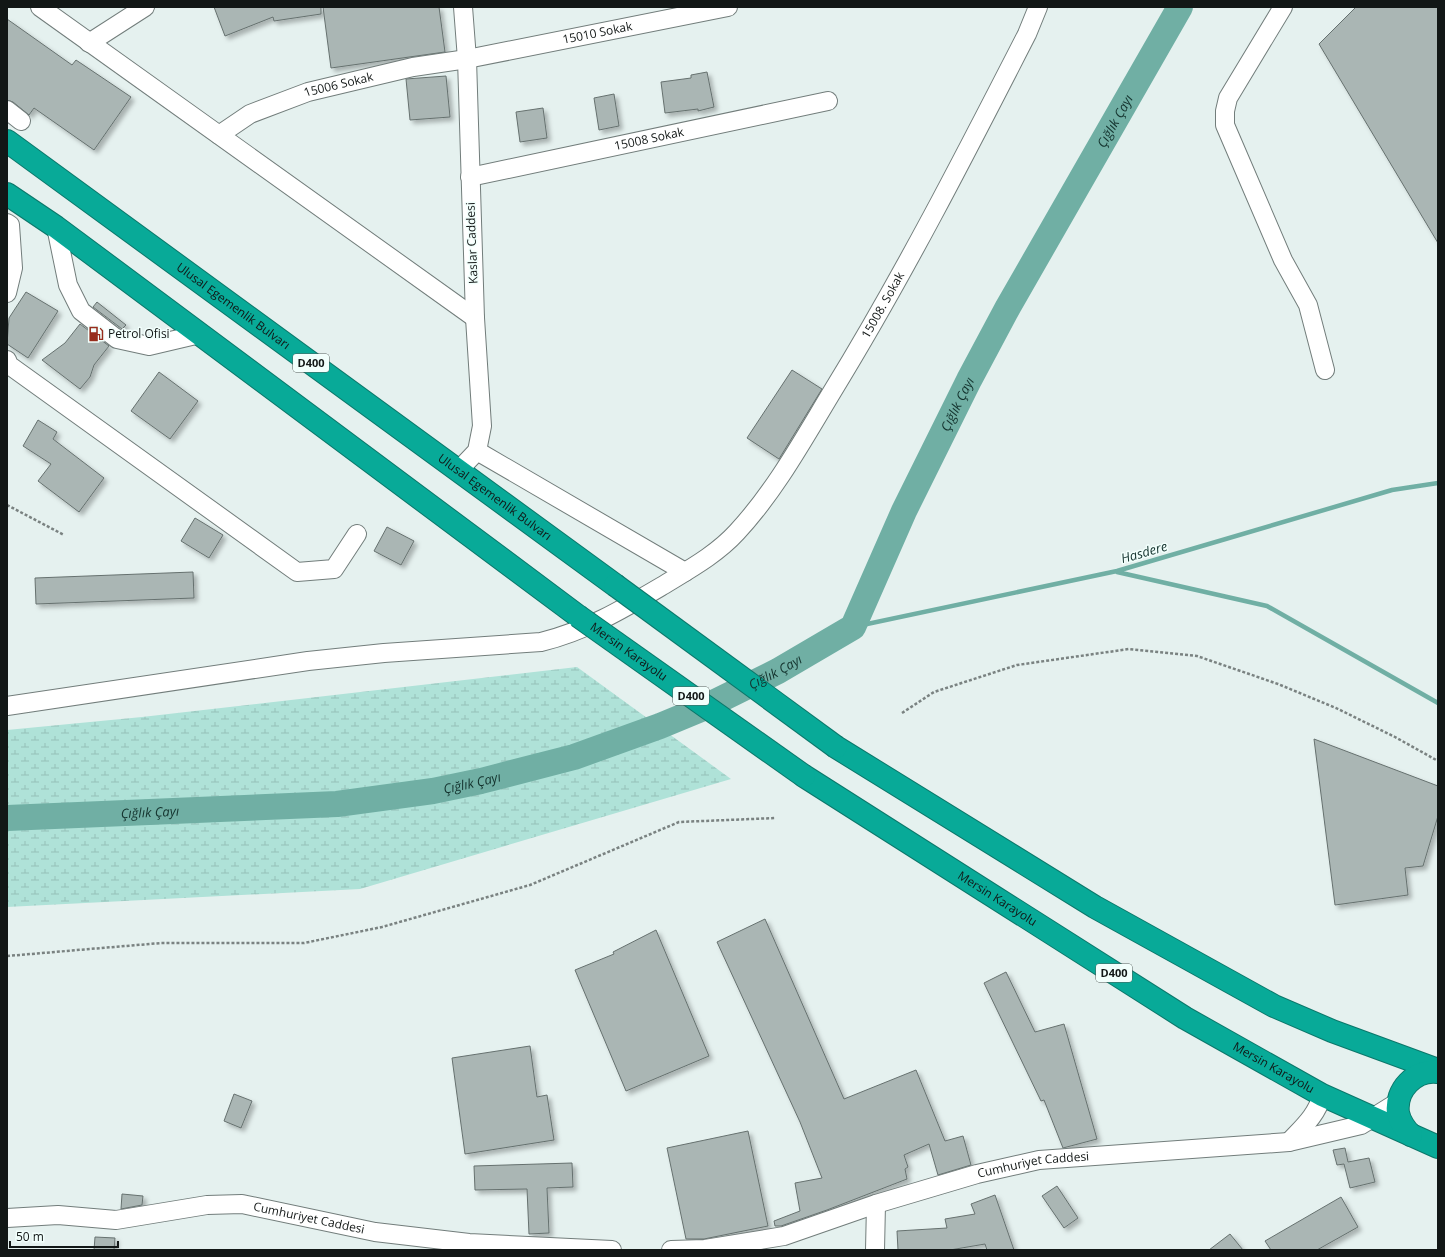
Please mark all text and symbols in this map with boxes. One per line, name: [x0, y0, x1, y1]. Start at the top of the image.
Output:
street label: 15010 Sokak: [561, 17, 634, 48]
street label: 15006 Sokak: [301, 68, 376, 101]
water label: Çığlık Çayı: [1092, 91, 1137, 151]
street label: 15008 Sokak: [613, 123, 686, 154]
street label: Kaslar Caddesi: [462, 202, 481, 284]
street label: Ulusal Egemenlik Bulvarı: [173, 258, 294, 353]
street label: 15008. Sokak: [857, 268, 909, 341]
fuel station icon: Petrol Ofisi: [87, 325, 105, 343]
place label: Petrol Ofisi: [108, 325, 170, 342]
road number: D400: [293, 354, 329, 372]
water label: Çığlık Çayı: [936, 374, 978, 434]
street label: Ulusal Egemenlik Bulvarı: [435, 450, 555, 544]
water label: Hasdere: [1119, 537, 1170, 567]
street label: Mersin Karayolu: [587, 618, 671, 685]
water label: Çığlık Çayı: [745, 650, 805, 693]
road number: D400: [673, 687, 709, 705]
water label: Çığlık Çayı: [442, 767, 503, 798]
water label: Çığlık Çayı: [120, 802, 179, 822]
street label: Mersin Karayolu: [955, 867, 1041, 930]
road number: D400: [1096, 964, 1132, 982]
street label: Mersin Karayolu: [1230, 1038, 1318, 1097]
street label: Cumhuriyet Caddesi: [976, 1147, 1090, 1182]
street label: Cumhuriyet Caddesi: [252, 1198, 366, 1238]
scale bar: [10, 1223, 118, 1249]
text: 50 m: [16, 1228, 44, 1245]

